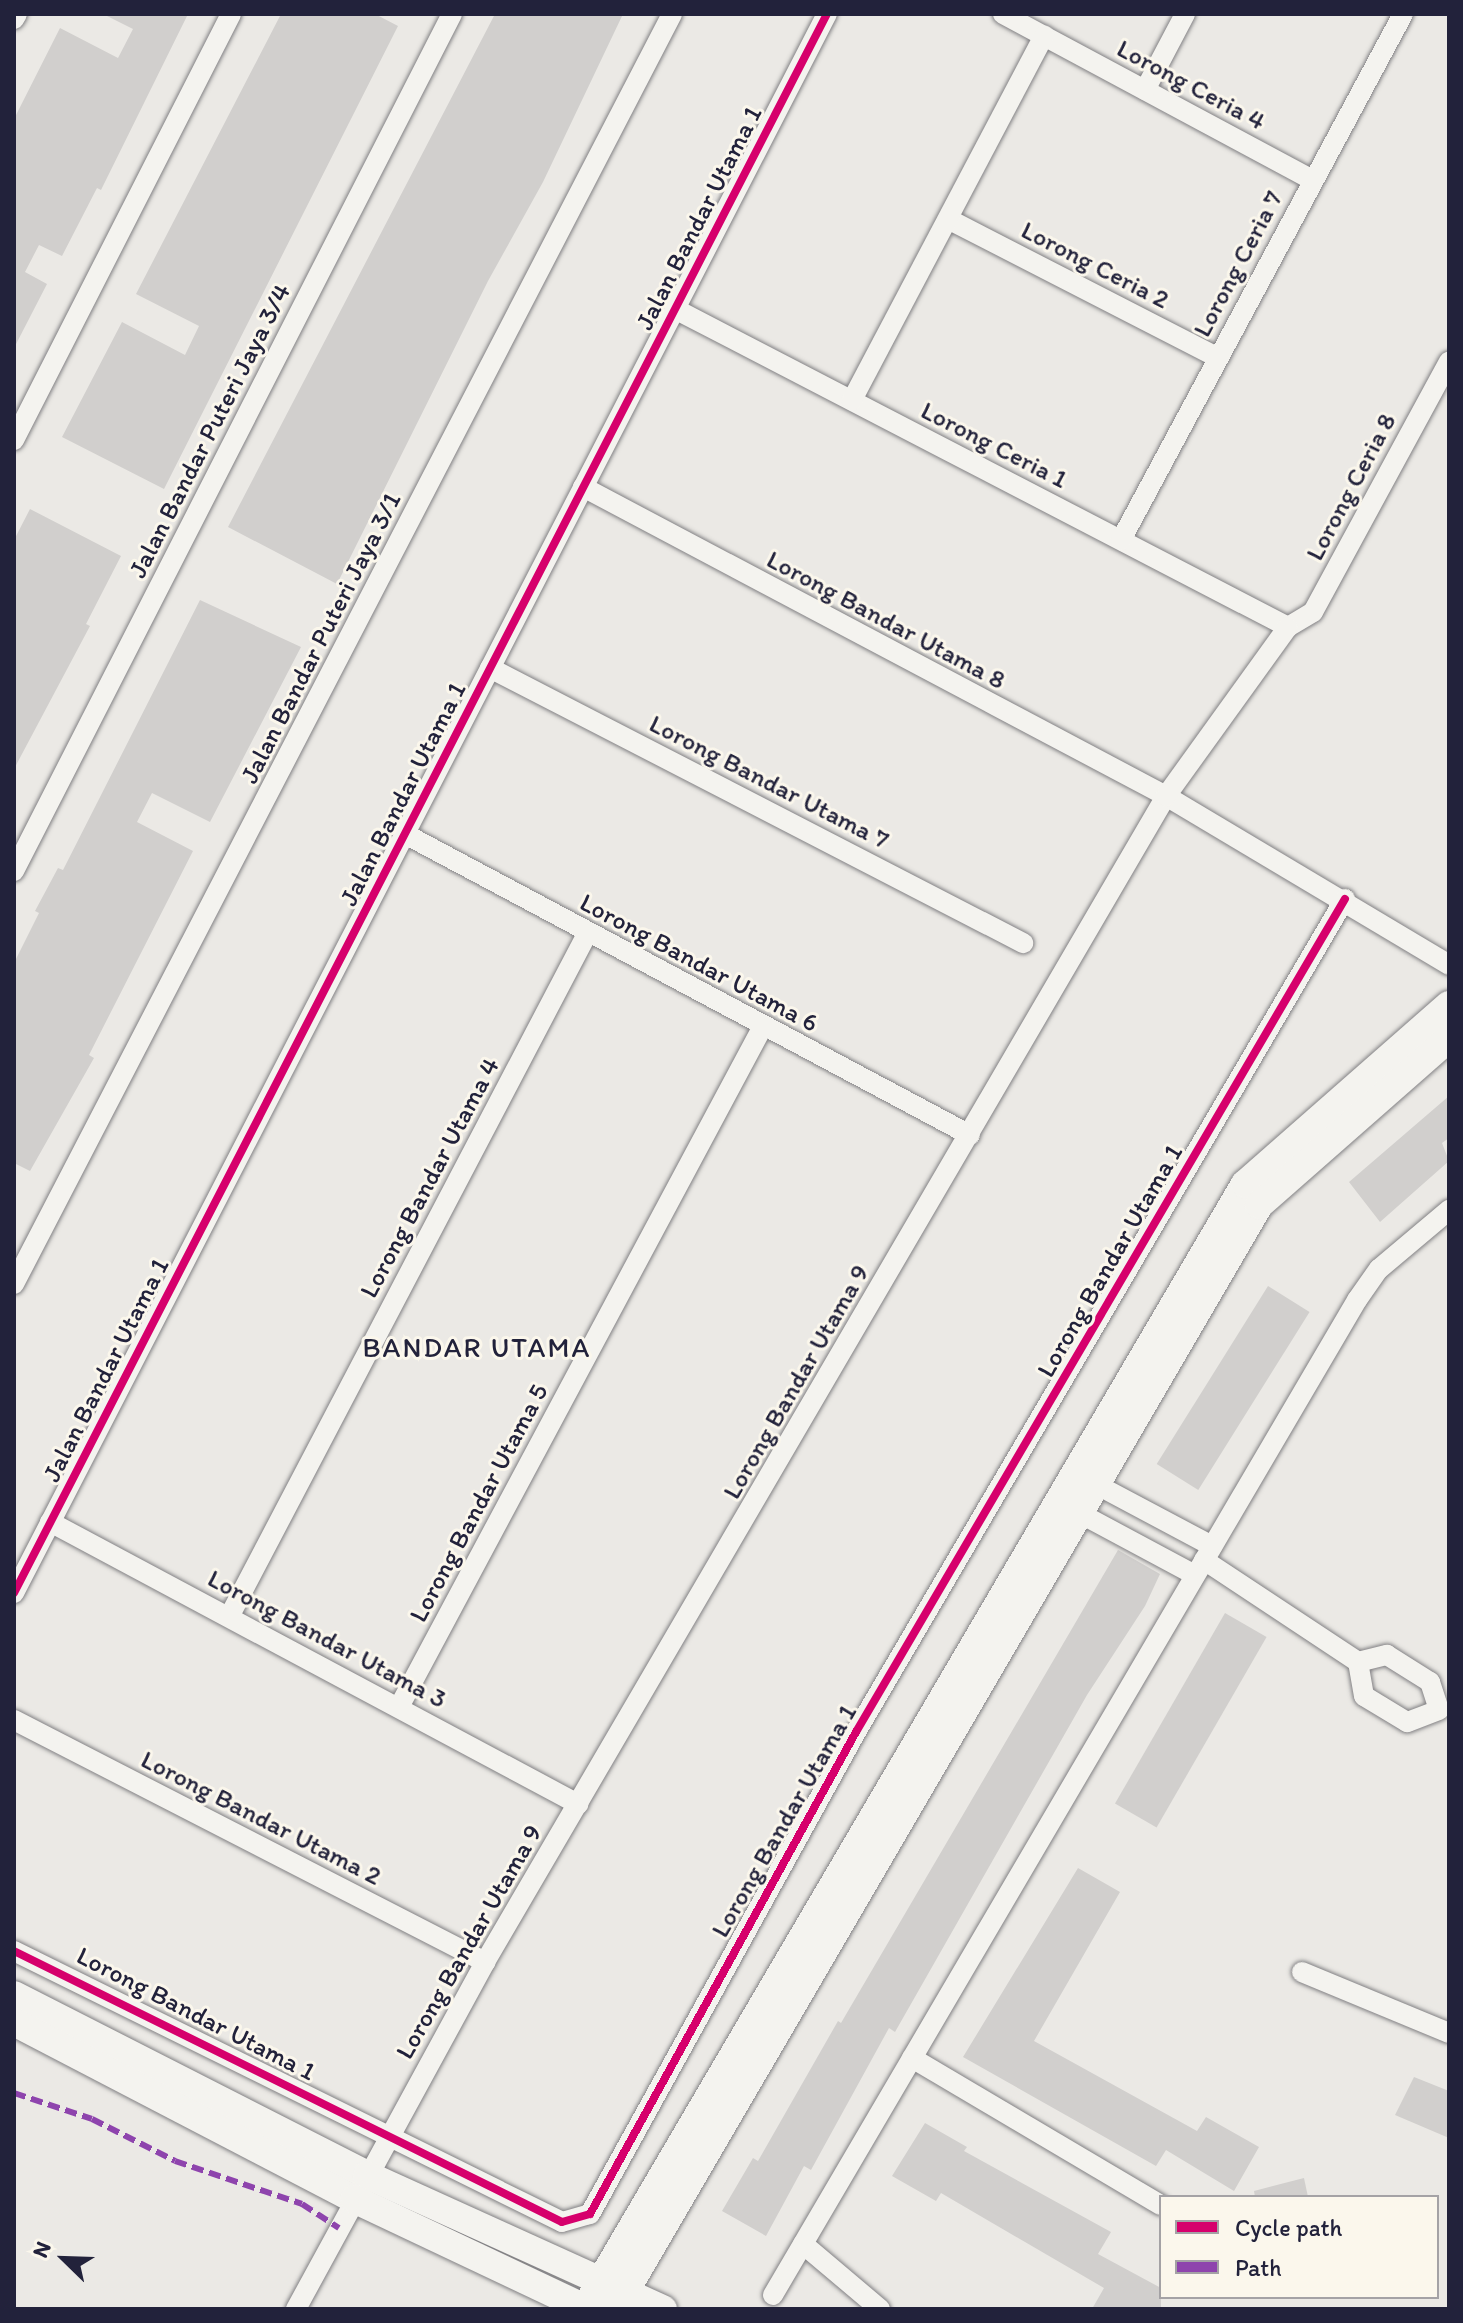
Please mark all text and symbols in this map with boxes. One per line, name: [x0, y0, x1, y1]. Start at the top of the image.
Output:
street label: Lorong Ceria 4: [1111, 33, 1271, 137]
street label: Jalan Bandar Utama 1: [629, 101, 769, 335]
street label: Lorong Ceria 7: [1186, 185, 1290, 343]
street label: Lorong Ceria 2: [1016, 214, 1174, 316]
street label: Jalan Bandar Puteri Jaya 3/4: [123, 280, 297, 582]
street label: Lorong Ceria 1: [915, 395, 1073, 495]
street label: Lorong Ceria 8: [1299, 408, 1403, 566]
street label: Jalan Bandar Puteri Jaya 3/1: [234, 488, 408, 788]
street label: Lorong Bandar Utama 8: [762, 544, 1010, 696]
street label: Jalan Bandar Utama 1: [333, 677, 473, 911]
street label: Lorong Bandar Utama 7: [644, 708, 894, 856]
street label: Lorong Bandar Utama 6: [575, 887, 823, 1039]
street label: Lorong Bandar Utama 4: [354, 1053, 506, 1303]
street label: Lorong Bandar Utama 1: [1031, 1139, 1189, 1383]
street label: Jalan Bandar Utama 1: [36, 1253, 176, 1487]
street label: Lorong Bandar Utama 9: [716, 1260, 876, 1504]
district label: BANDAR UTAMA: [361, 1330, 593, 1364]
street label: Lorong Bandar Utama 5: [403, 1379, 555, 1627]
street label: Lorong Bandar Utama 3: [203, 1563, 451, 1715]
street label: Lorong Bandar Utama 1: [705, 1699, 863, 1943]
street label: Lorong Bandar Utama 2: [136, 1744, 386, 1892]
street label: Lorong Bandar Utama 9: [389, 1820, 549, 2064]
street label: Lorong Bandar Utama 1: [72, 1940, 320, 2088]
legend: [1159, 2195, 1439, 2299]
text: Cycle path: [1235, 2213, 1342, 2242]
north arrow: [24, 2219, 104, 2299]
text: N: [26, 2237, 57, 2262]
text: Path: [1235, 2253, 1282, 2282]

